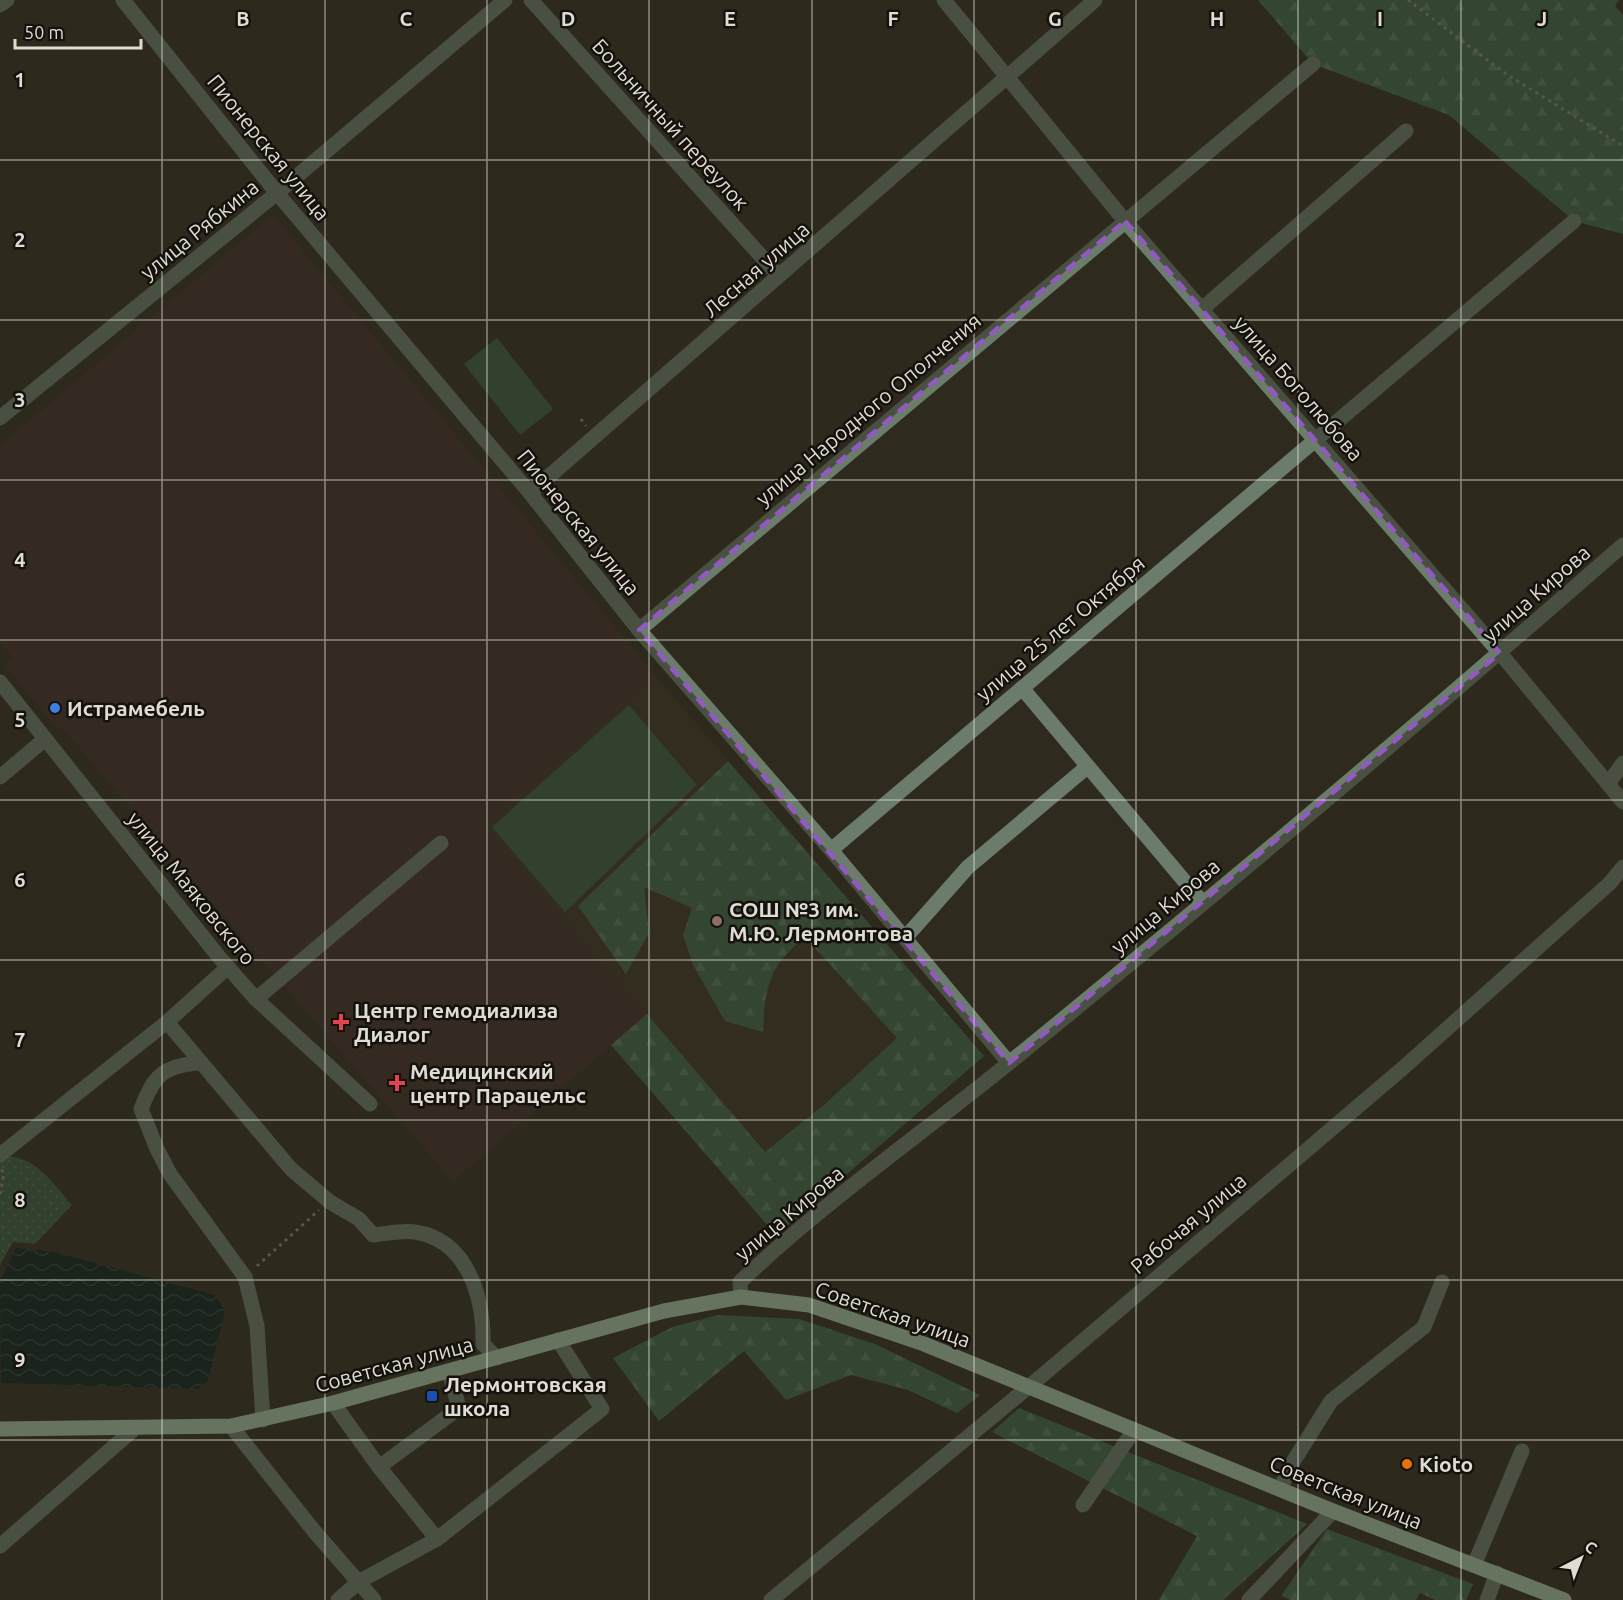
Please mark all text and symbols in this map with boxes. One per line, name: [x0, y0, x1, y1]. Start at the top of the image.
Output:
text: B: [236, 7, 250, 30]
text: C: [400, 7, 413, 30]
text: D: [561, 7, 575, 30]
text: E: [724, 7, 736, 30]
text: F: [887, 7, 899, 30]
text: G: [1048, 7, 1062, 30]
text: H: [1210, 7, 1224, 30]
text: I: [1377, 7, 1383, 30]
text: J: [1537, 7, 1547, 30]
scale bar: [15, 12, 141, 50]
text: 50 m: [24, 22, 64, 42]
street label: Больничный переулок: [588, 34, 754, 215]
text: 1: [14, 68, 26, 91]
street label: Пионерская улица: [203, 69, 335, 225]
street label: улица Рябкина: [135, 174, 263, 284]
street label: Лесная улица: [698, 216, 814, 322]
text: 2: [14, 228, 26, 251]
street label: улица Народного Ополчения: [751, 308, 985, 510]
street label: улица Боголюбова: [1230, 311, 1368, 465]
text: 3: [14, 388, 26, 411]
street label: Пионерская улица: [513, 444, 645, 600]
street label: улица Кирова: [1477, 540, 1595, 646]
text: 4: [14, 548, 26, 571]
street label: улица 25 лет Октября: [971, 551, 1149, 705]
place label: Истрамебель: [67, 696, 205, 720]
marker: Истрамебель: [48, 701, 62, 715]
text: 5: [14, 708, 26, 731]
street label: улица Маяковского: [123, 807, 261, 969]
street label: улица Кирова: [1106, 854, 1224, 958]
text: 6: [14, 868, 26, 891]
place label: СОШ №3 им. М.Ю. Лермонтова: [729, 897, 913, 945]
marker: СОШ №3 им. М.Ю. Лермонтова: [710, 914, 724, 928]
place label: Центр гемодиализа Диалог: [354, 998, 558, 1046]
marker: Центр гемодиализа Диалог: [332, 1013, 350, 1031]
text: 7: [14, 1028, 26, 1051]
place label: Медицинский центр Парацельс: [410, 1059, 586, 1107]
marker: Медицинский центр Парацельс: [388, 1074, 406, 1092]
street label: улица Кирова: [730, 1161, 848, 1265]
street label: Рабочая улица: [1125, 1168, 1251, 1278]
text: 8: [14, 1188, 26, 1211]
street label: Советская улица: [812, 1276, 974, 1352]
street label: Советская улица: [312, 1331, 476, 1397]
text: 9: [14, 1348, 26, 1371]
place label: Лермонтовская школа: [444, 1372, 607, 1420]
marker: Лермонтовская школа: [425, 1389, 439, 1403]
street label: Советская улица: [1266, 1450, 1426, 1534]
place label: Kioto: [1419, 1452, 1473, 1476]
marker: Kioto: [1400, 1457, 1414, 1471]
north arrow: [1551, 1528, 1611, 1588]
text: С: [1581, 1537, 1601, 1557]

